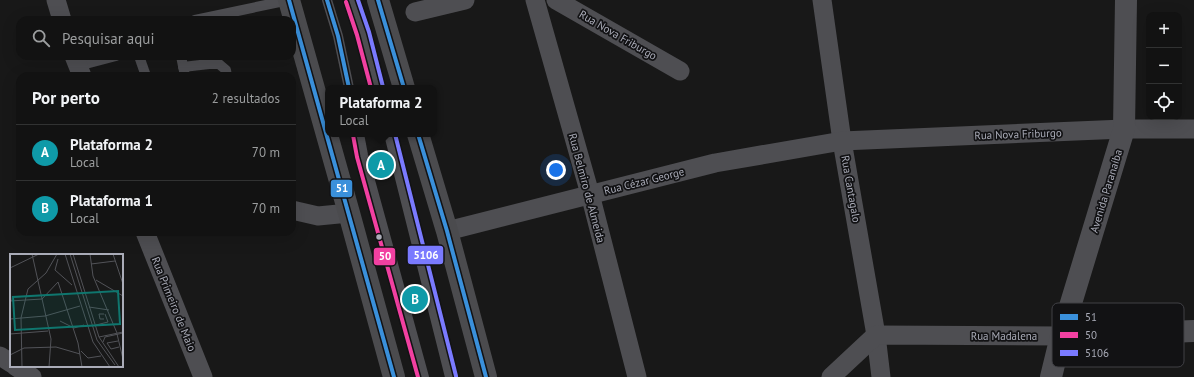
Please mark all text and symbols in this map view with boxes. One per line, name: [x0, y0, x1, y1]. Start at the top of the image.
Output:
street label: Rua Nova Friburgo: [577, 7, 659, 63]
map controls: [1146, 12, 1182, 120]
button: +: [1146, 12, 1182, 48]
search box: [16, 16, 296, 60]
icon: search: [30, 27, 52, 49]
text: Pesquisar aqui: [62, 29, 154, 48]
button: −: [1146, 48, 1182, 84]
button: locate: [1146, 84, 1182, 120]
popup: [325, 85, 437, 137]
text: Por perto: [32, 87, 100, 109]
text: 2 resultados: [212, 90, 280, 107]
text: Plataforma 2: [340, 93, 422, 112]
text: Local: [340, 112, 369, 129]
street label: Rua Nova Friburgo: [974, 125, 1062, 143]
street label: Rua Belmiro de Almeida: [566, 132, 608, 244]
text: Plataforma 2: [70, 135, 153, 154]
text: A: [41, 144, 49, 161]
text: 70 m: [252, 144, 280, 161]
street label: Avenida Paranaíba: [1087, 148, 1125, 234]
pin: A: [368, 150, 394, 180]
text: Local: [70, 154, 99, 171]
street label: Rua Cantagalo: [838, 154, 864, 224]
your location: [546, 160, 566, 180]
street label: Rua Cézar George: [602, 164, 686, 198]
line badge: 51: [330, 179, 353, 198]
text: 51: [336, 181, 348, 195]
text: Plataforma 1: [70, 191, 153, 210]
text: B: [41, 200, 49, 217]
text: 70 m: [252, 200, 280, 217]
text: Local: [70, 210, 99, 227]
unlabelled marker: [374, 232, 384, 242]
line badge: 5106: [407, 245, 444, 265]
line badge: 50: [373, 247, 396, 266]
text: 5106: [414, 248, 438, 262]
text: 50: [379, 249, 391, 263]
inset map: [10, 254, 123, 367]
street label: Rua Primeiro de Maio: [149, 255, 199, 353]
pin: B: [402, 284, 428, 314]
legend: [1052, 303, 1184, 367]
text: 51: [1085, 310, 1097, 324]
text: 50: [1085, 328, 1097, 342]
street label: Rua Madalena: [971, 329, 1037, 343]
text: 5106: [1085, 346, 1109, 360]

